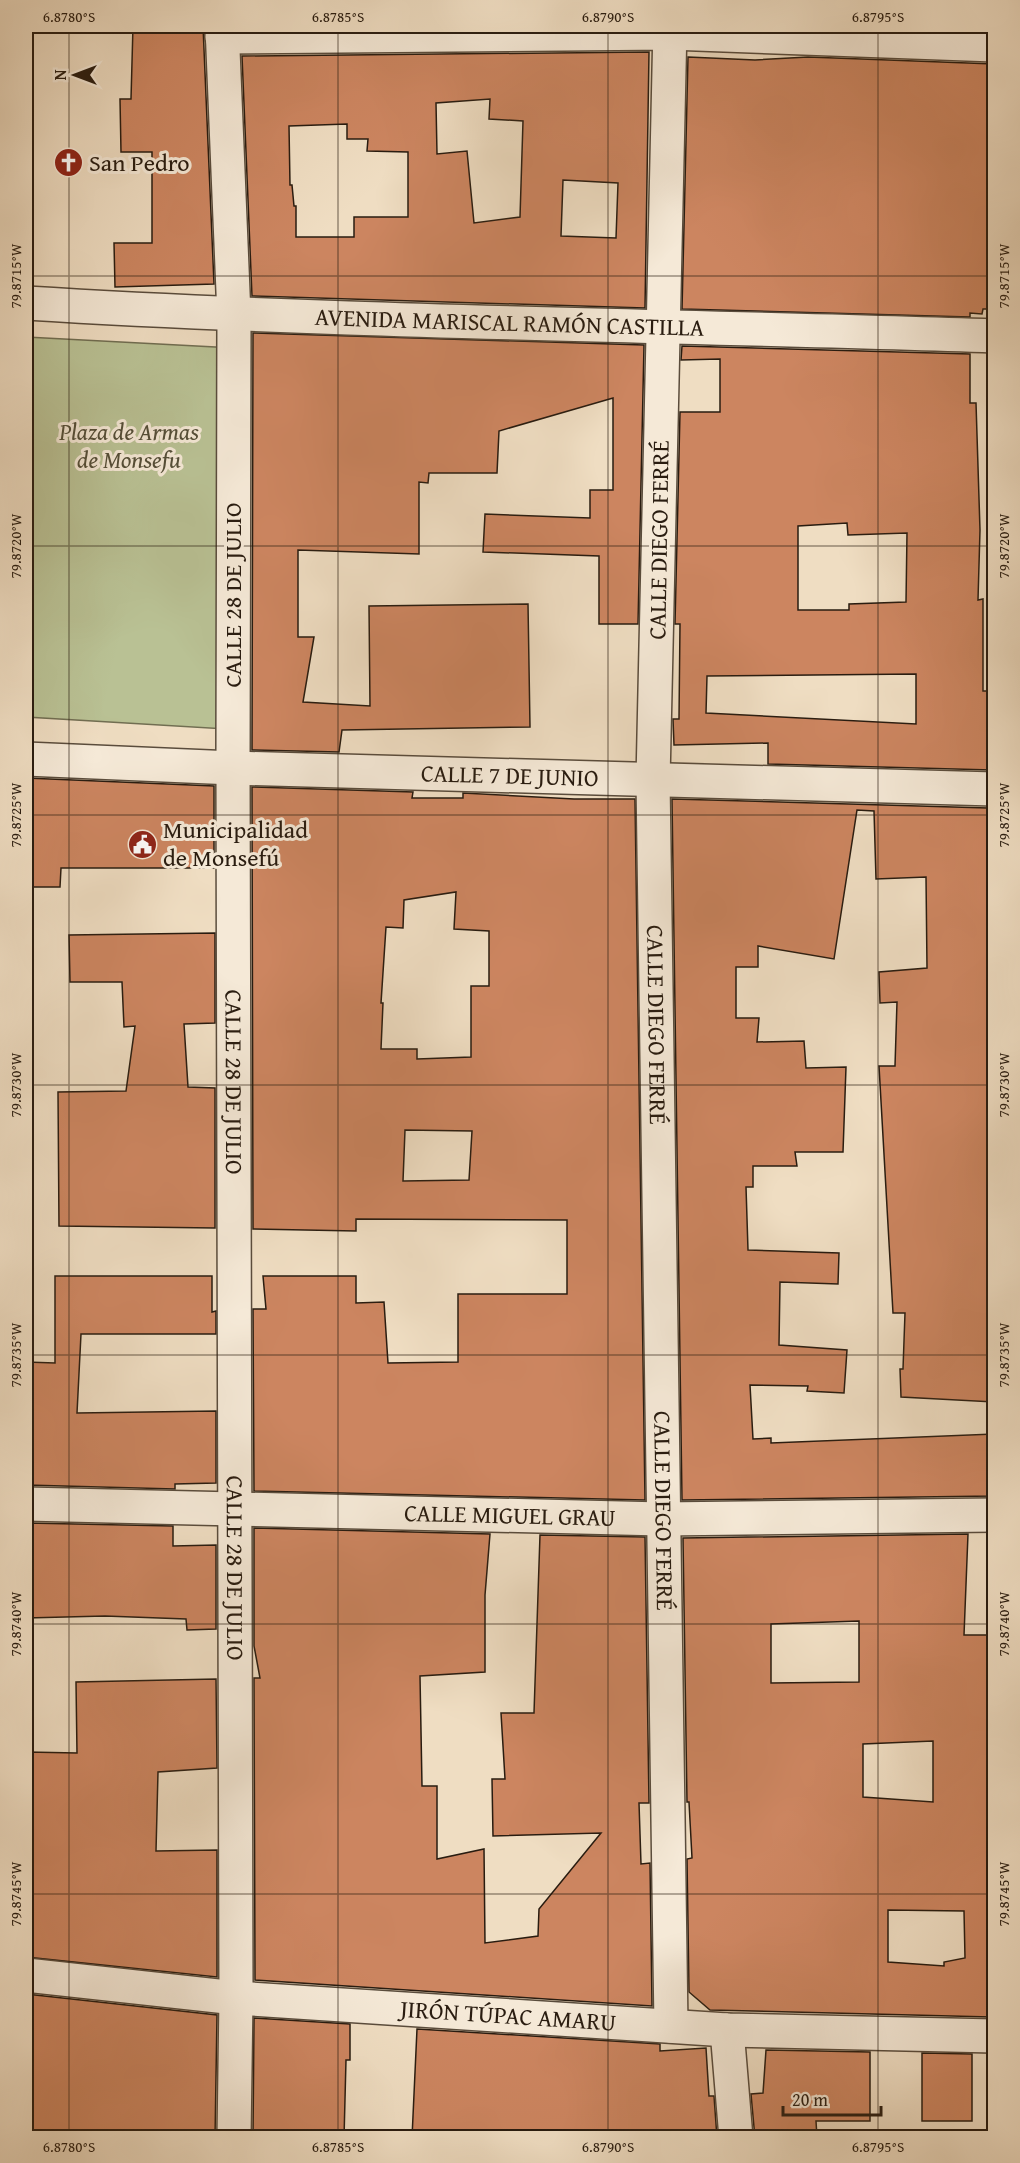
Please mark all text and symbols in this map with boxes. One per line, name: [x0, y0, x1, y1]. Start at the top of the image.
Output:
text: 6.8780°S: [43, 6, 95, 27]
text: 6.8785°S: [312, 6, 364, 27]
text: 6.8790°S: [582, 6, 634, 27]
text: 6.8795°S: [852, 6, 904, 27]
north arrow: [45, 45, 105, 105]
text: N: [48, 69, 72, 80]
place label: San Pedro: [89, 145, 190, 180]
church icon: San Pedro: [52, 147, 84, 179]
text: 79.8715°W: [5, 243, 26, 309]
text: 79.8715°W: [993, 243, 1014, 309]
street label: AVENIDA MARISCAL RAMÓN CASTILLA: [314, 299, 705, 345]
park label: Plaza de Armas de Monsefu: [58, 414, 199, 477]
street label: CALLE DIEGO FERRÉ: [639, 440, 678, 640]
street label: CALLE 28 DE JULIO: [215, 502, 250, 688]
text: 79.8720°W: [5, 513, 26, 579]
text: 79.8720°W: [993, 513, 1014, 579]
street label: CALLE 7 DE JUNIO: [420, 755, 599, 795]
text: 79.8725°W: [5, 782, 26, 848]
text: 79.8725°W: [993, 782, 1014, 848]
place label: Municipalidad de Monsefú: [163, 812, 308, 875]
public building icon: Municipalidad de Monsefú: [126, 828, 158, 860]
street label: CALLE DIEGO FERRÉ: [638, 925, 676, 1125]
street label: CALLE 28 DE JULIO: [217, 989, 252, 1175]
text: 79.8730°W: [5, 1052, 26, 1118]
text: 79.8730°W: [993, 1052, 1014, 1118]
text: 79.8735°W: [5, 1322, 26, 1388]
text: 79.8735°W: [993, 1322, 1014, 1388]
street label: CALLE DIEGO FERRÉ: [645, 1411, 683, 1611]
street label: CALLE 28 DE JULIO: [218, 1475, 253, 1661]
street label: CALLE MIGUEL GRAU: [404, 1495, 616, 1535]
text: 79.8740°W: [5, 1591, 26, 1657]
text: 79.8740°W: [993, 1591, 1014, 1657]
text: 79.8745°W: [5, 1861, 26, 1927]
text: 79.8745°W: [993, 1861, 1014, 1927]
street label: JIRÓN TÚPAC AMARU: [396, 1991, 617, 2040]
scale bar: [783, 2079, 880, 2117]
text: 20 m: [792, 2086, 828, 2113]
text: 6.8780°S: [43, 2136, 95, 2157]
text: 6.8785°S: [312, 2136, 364, 2157]
text: 6.8790°S: [582, 2136, 634, 2157]
text: 6.8795°S: [852, 2136, 904, 2157]

